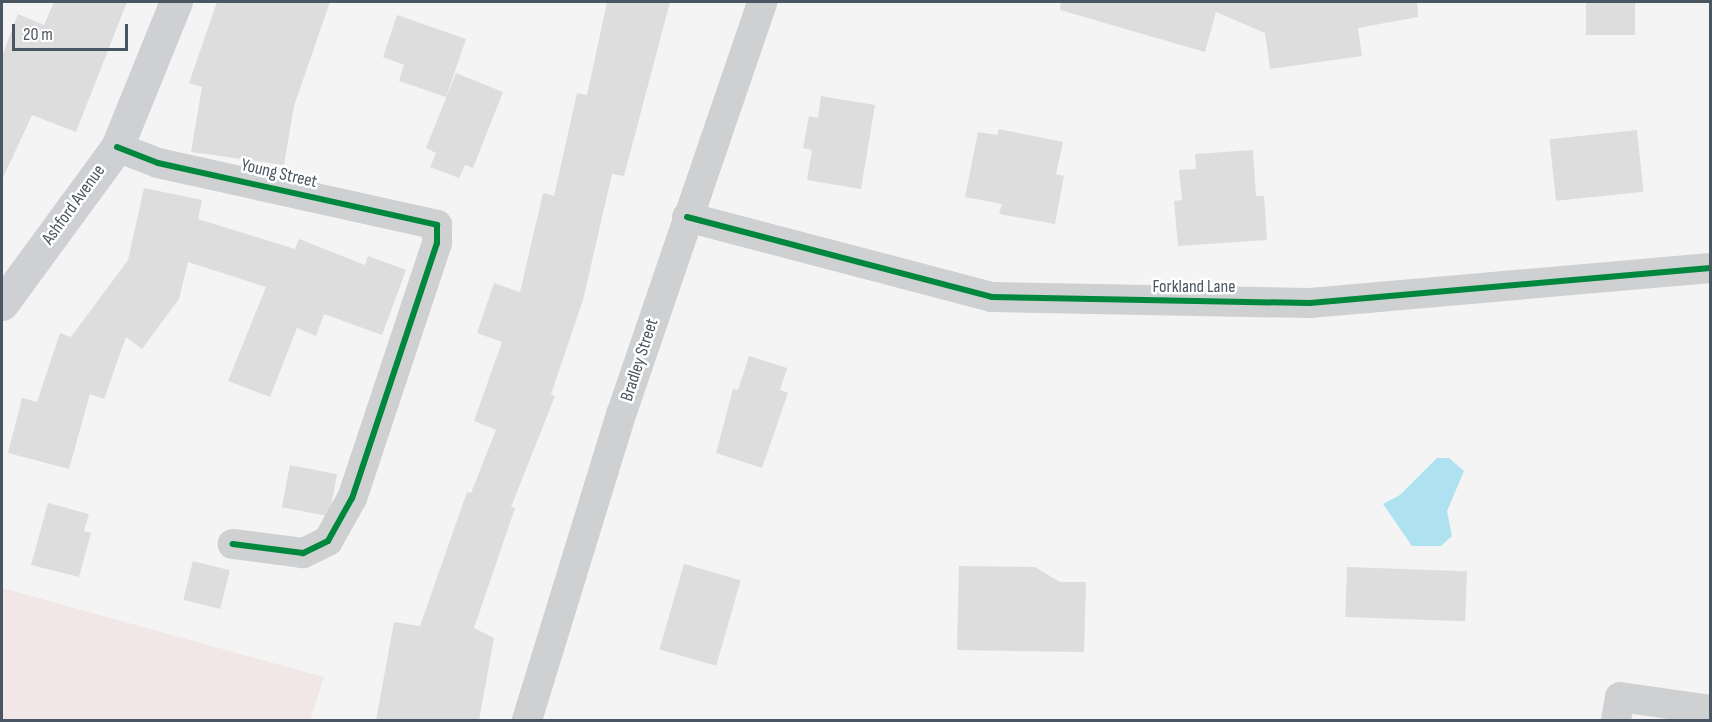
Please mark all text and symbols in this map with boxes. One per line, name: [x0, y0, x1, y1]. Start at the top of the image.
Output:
scale bar: [15, 12, 130, 50]
text: 20 m: [23, 24, 53, 45]
street label: Young Street: [239, 155, 319, 193]
street label: Ashford Avenue: [38, 161, 110, 249]
street label: Forkland Lane: [1153, 276, 1235, 298]
street label: Bradley Street: [617, 316, 663, 404]

